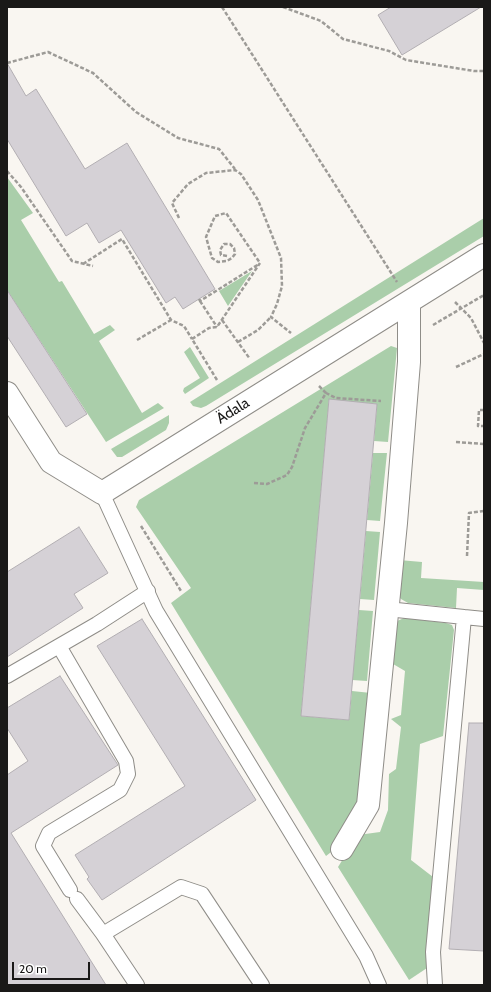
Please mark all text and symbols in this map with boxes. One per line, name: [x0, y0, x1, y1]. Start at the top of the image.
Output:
street label: Ädala: [213, 394, 253, 428]
scale bar: [14, 954, 92, 980]
text: 20 m: [19, 961, 47, 976]

